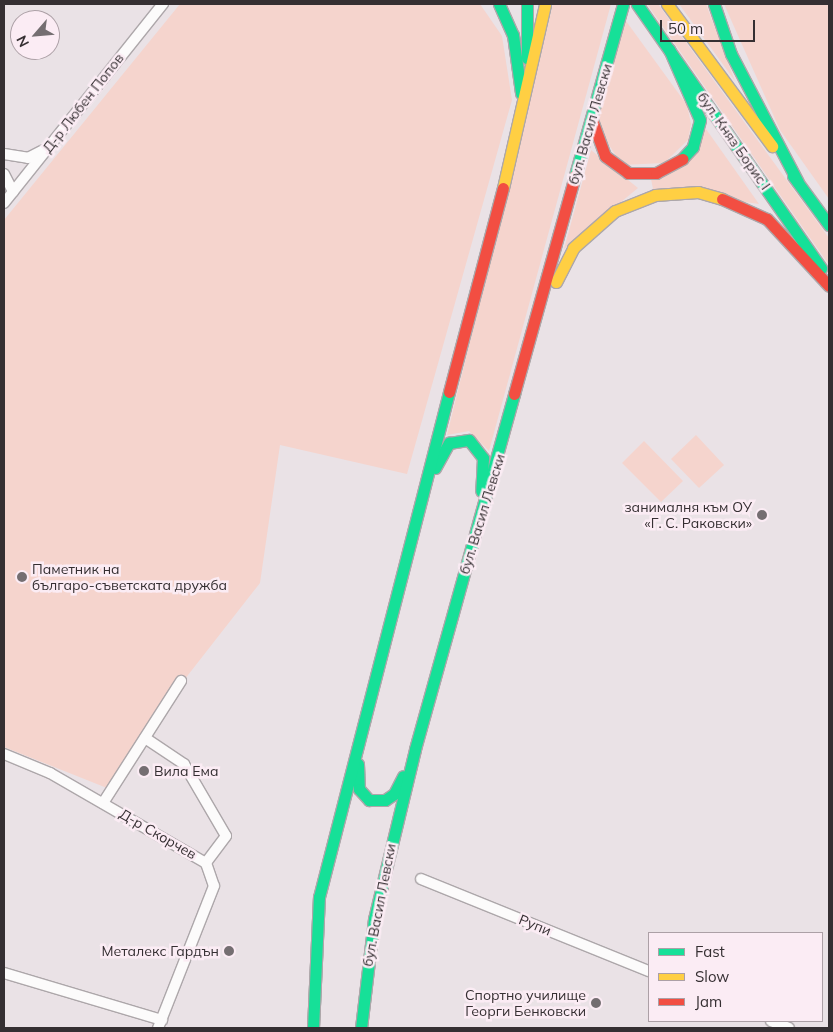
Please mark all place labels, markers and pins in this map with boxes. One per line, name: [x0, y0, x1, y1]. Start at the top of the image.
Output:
place label: занималня към ОУ «Г. С. Раковски»: [625, 499, 752, 532]
marker: занималня към ОУ «Г. С. Раковски»: [756, 509, 768, 521]
place label: Паметник на българо-съветската дружба: [32, 561, 227, 594]
marker: Паметник на българо-съветската дружба: [16, 571, 28, 583]
place label: Вила Ема: [154, 763, 218, 779]
marker: Вила Ема: [138, 765, 150, 777]
place label: Металекс Гардън: [101, 943, 219, 959]
marker: Металекс Гардън: [223, 945, 235, 957]
place label: Спортно училище Георги Бенковски: [465, 987, 586, 1020]
marker: Спортно училище Георги Бенковски: [590, 997, 602, 1009]

